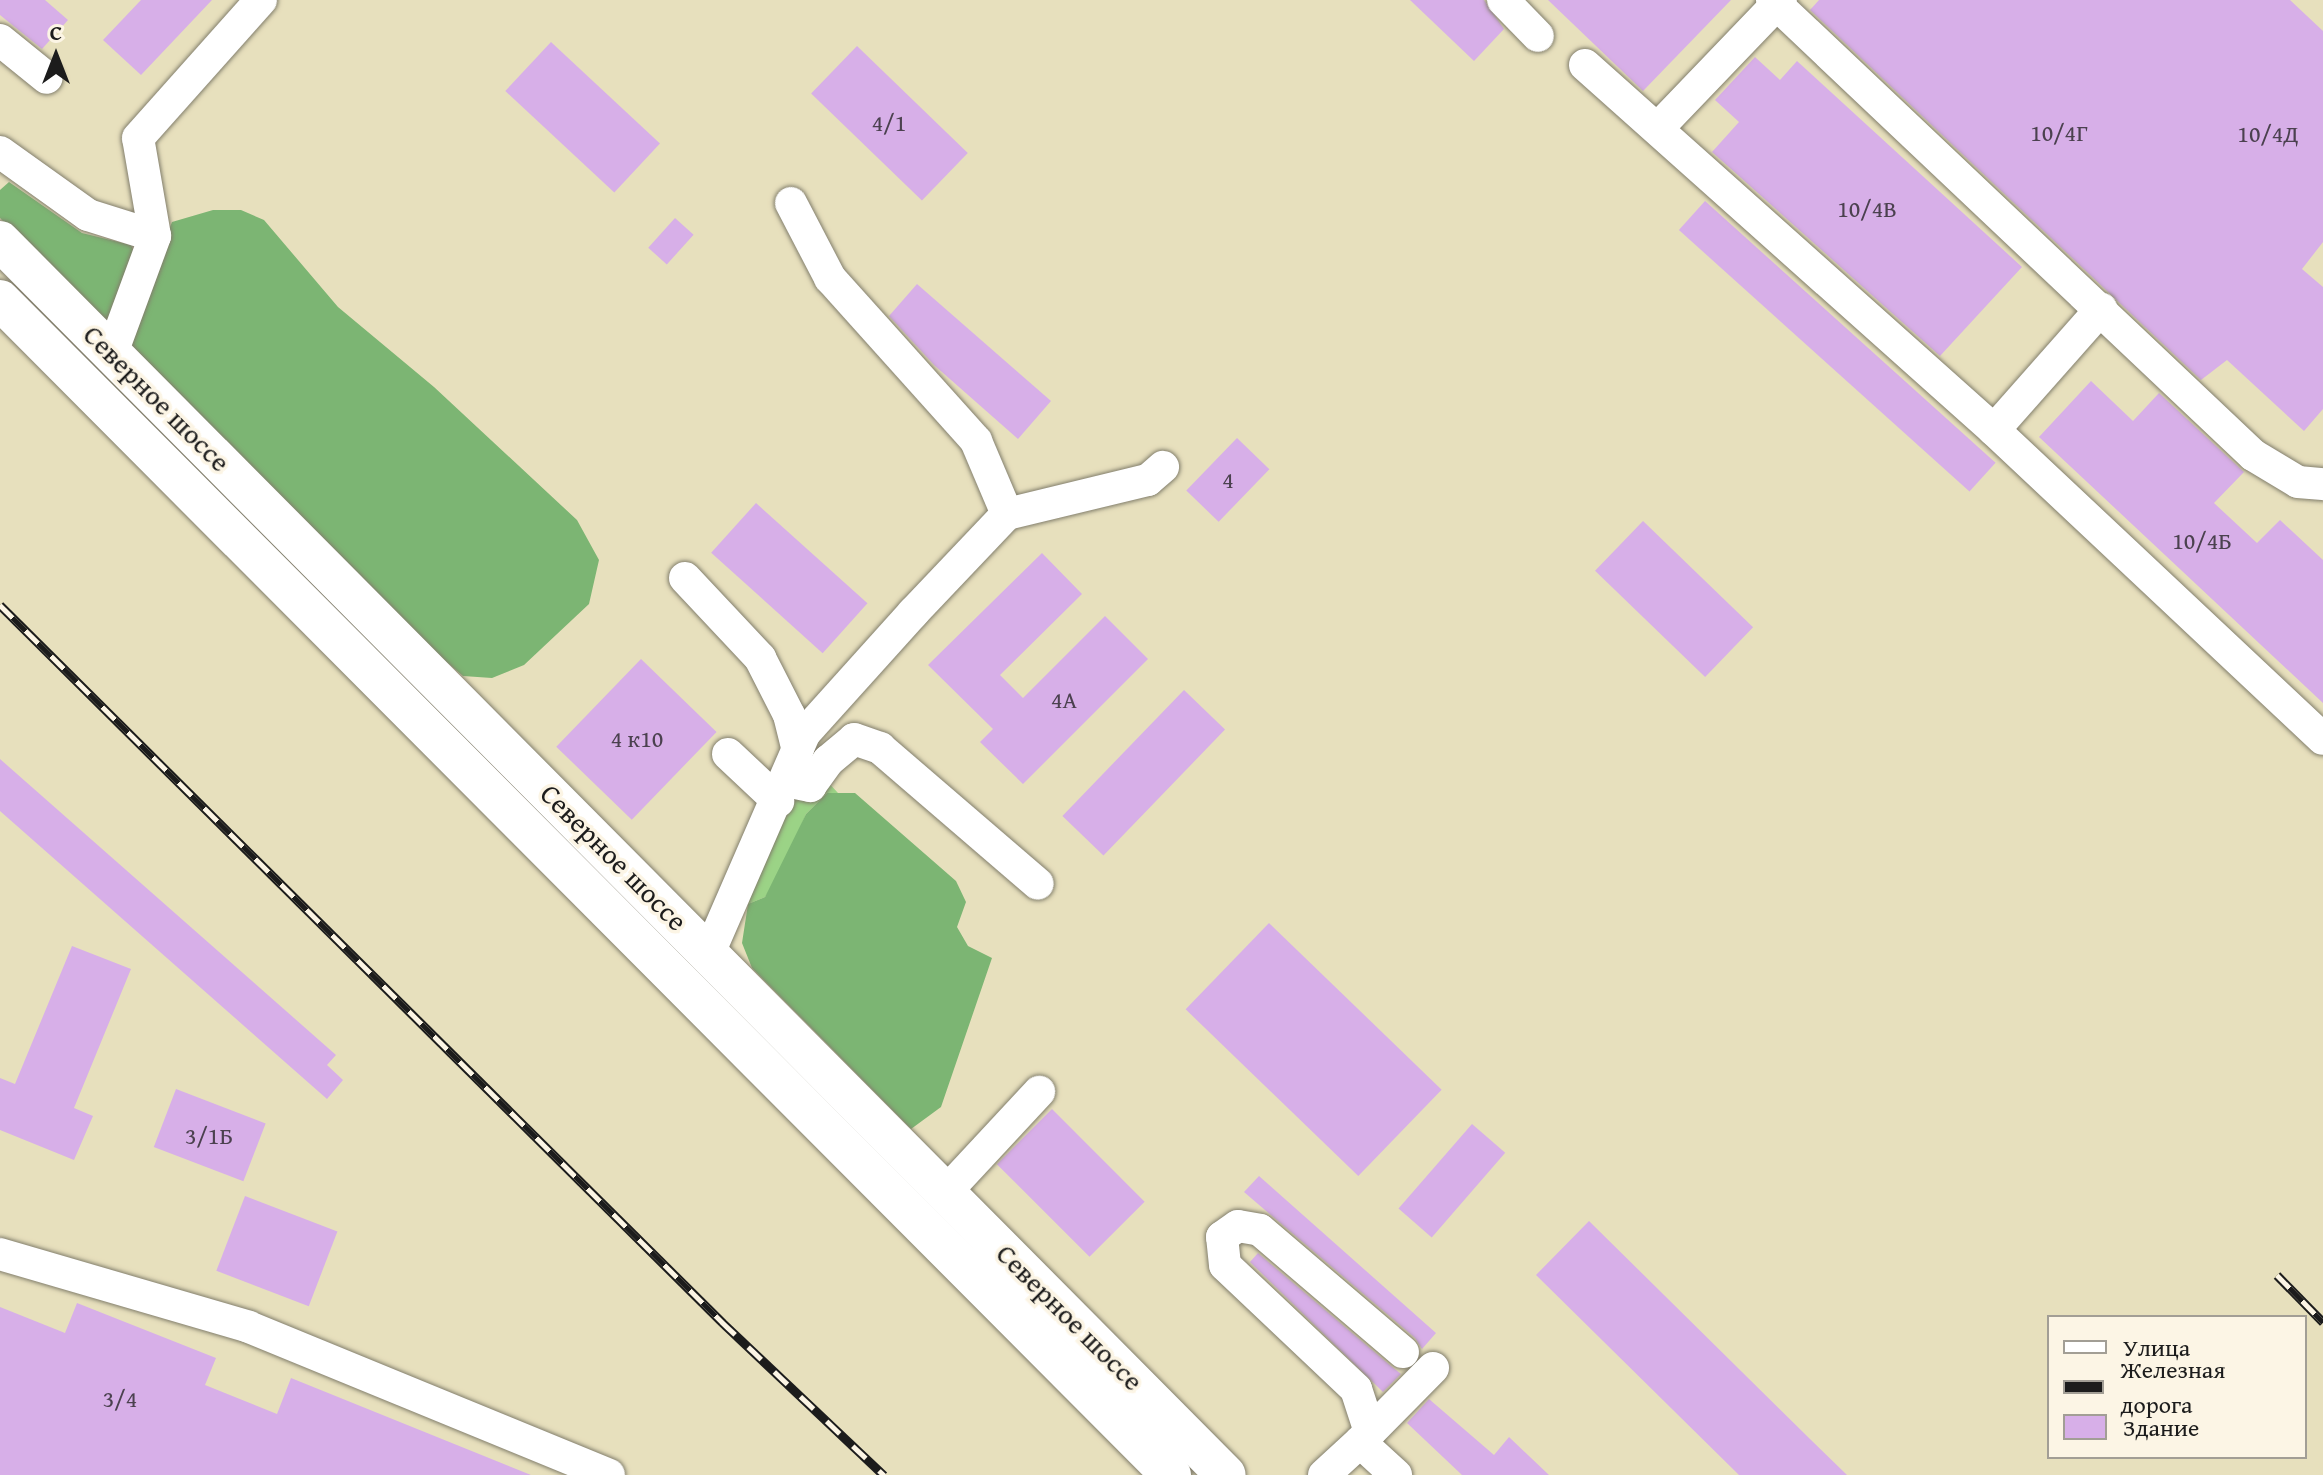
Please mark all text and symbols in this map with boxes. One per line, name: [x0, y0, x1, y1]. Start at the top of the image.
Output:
north arrow: [16, 16, 96, 96]
text: С: [50, 16, 62, 48]
house number: 4/1: [872, 109, 906, 137]
house number: 10/4Г: [2030, 119, 2088, 147]
house number: 10/4Д: [2237, 120, 2299, 148]
house number: 10/4В: [1837, 195, 1897, 223]
street label: Северное шоссе: [77, 318, 237, 478]
house number: 4: [1222, 466, 1234, 494]
house number: 10/4Б: [2172, 527, 2232, 555]
house number: 4А: [1051, 686, 1077, 714]
house number: 4 к10: [611, 725, 663, 753]
street label: Северное шоссе: [534, 777, 694, 937]
house number: 3/1Б: [185, 1122, 233, 1150]
street label: Северное шоссе: [990, 1237, 1150, 1397]
legend: [2047, 1315, 2307, 1459]
text: Улица: [2123, 1330, 2190, 1365]
text: Железная дорога: [2120, 1352, 2225, 1422]
house number: 3/4: [103, 1385, 137, 1413]
text: Здание: [2123, 1410, 2199, 1445]

